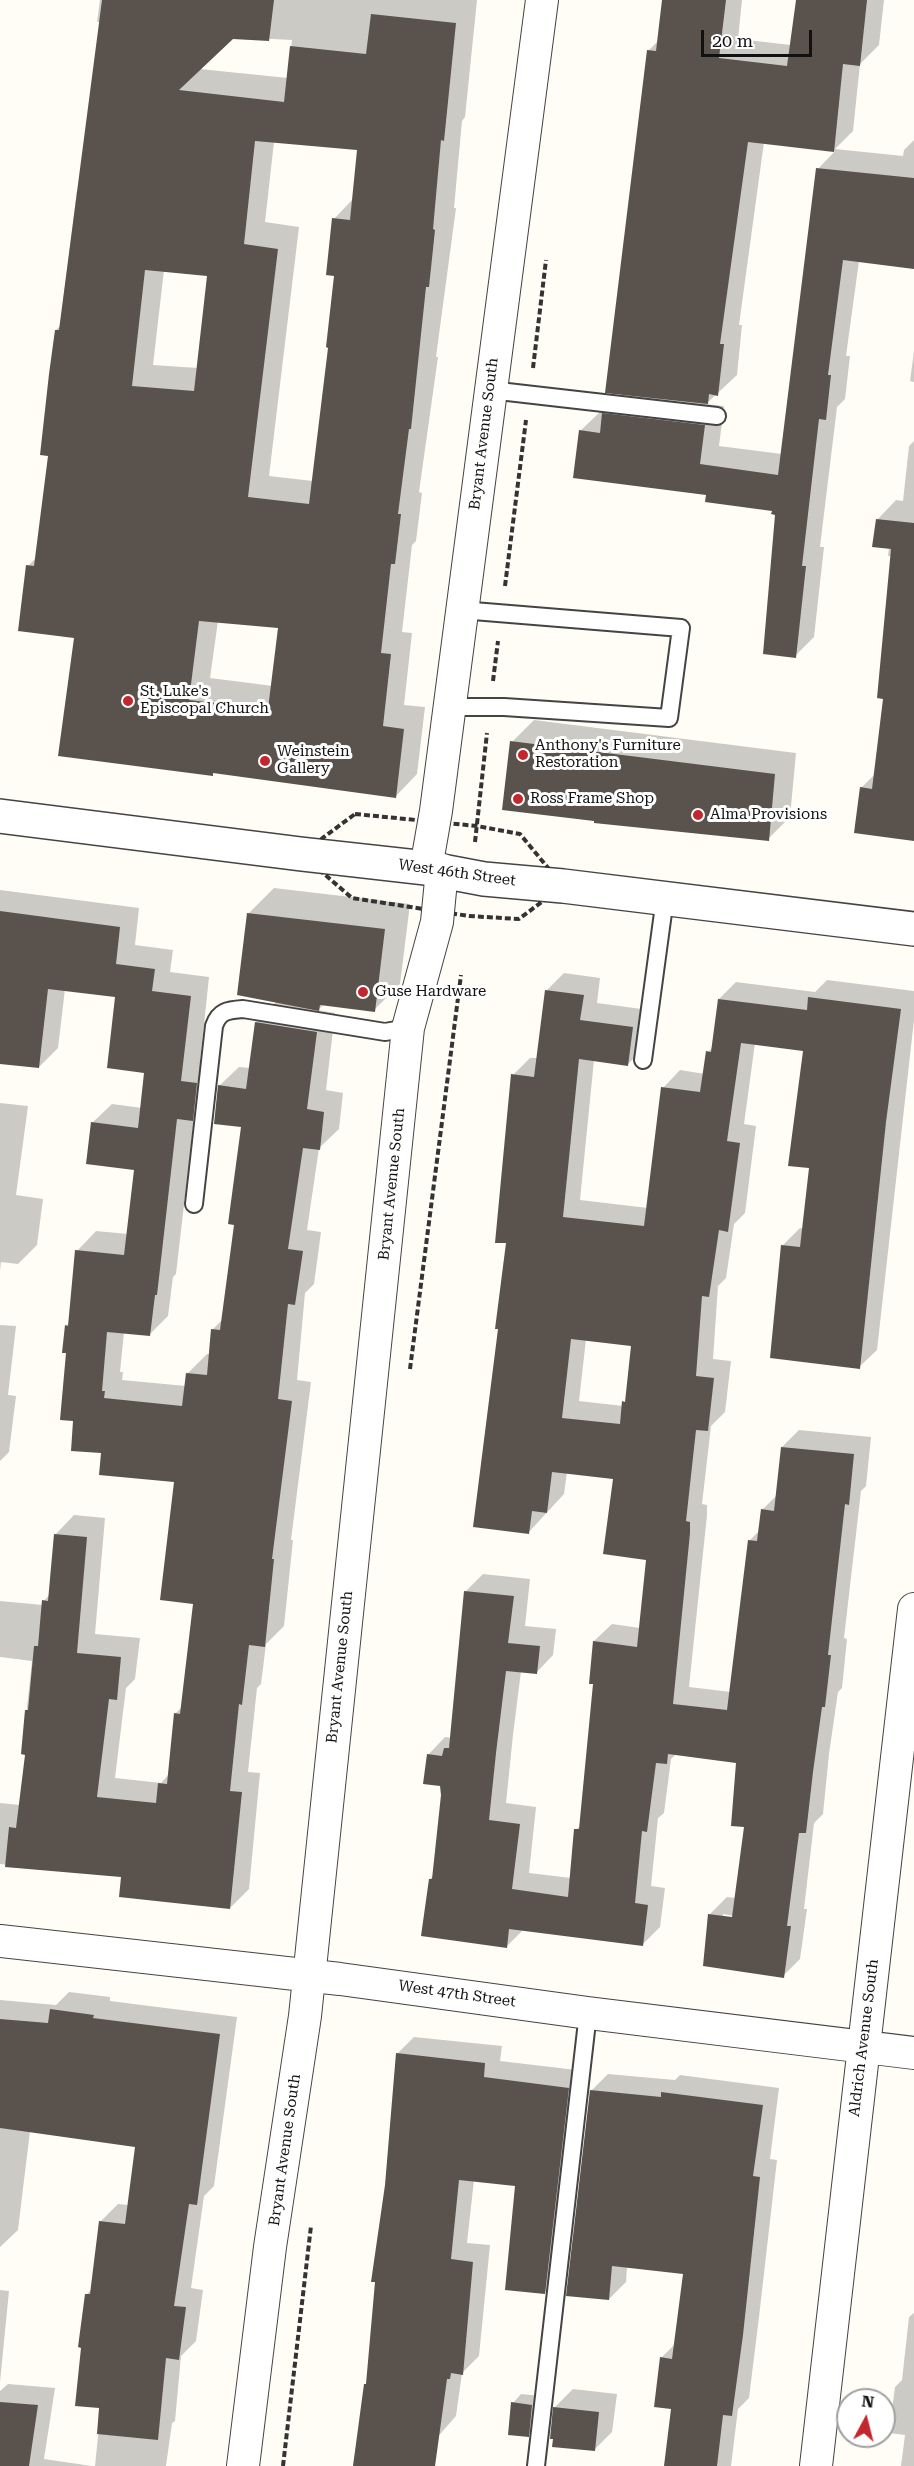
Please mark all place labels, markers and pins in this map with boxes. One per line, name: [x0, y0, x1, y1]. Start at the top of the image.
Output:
place label: St. Luke's Episcopal Church: [140, 683, 269, 718]
marker: St. Luke's Episcopal Church: [121, 694, 135, 708]
place label: Anthony's Furniture Restoration: [535, 737, 681, 772]
place label: Weinstein Gallery: [277, 743, 350, 778]
marker: Anthony's Furniture Restoration: [516, 748, 530, 762]
marker: Weinstein Gallery: [258, 754, 272, 768]
place label: Ross Frame Shop: [530, 790, 654, 808]
marker: Ross Frame Shop: [511, 792, 525, 806]
place label: Alma Provisions: [710, 806, 827, 824]
marker: Alma Provisions: [691, 808, 705, 822]
place label: Guse Hardware: [375, 983, 486, 1001]
marker: Guse Hardware: [356, 985, 370, 999]

